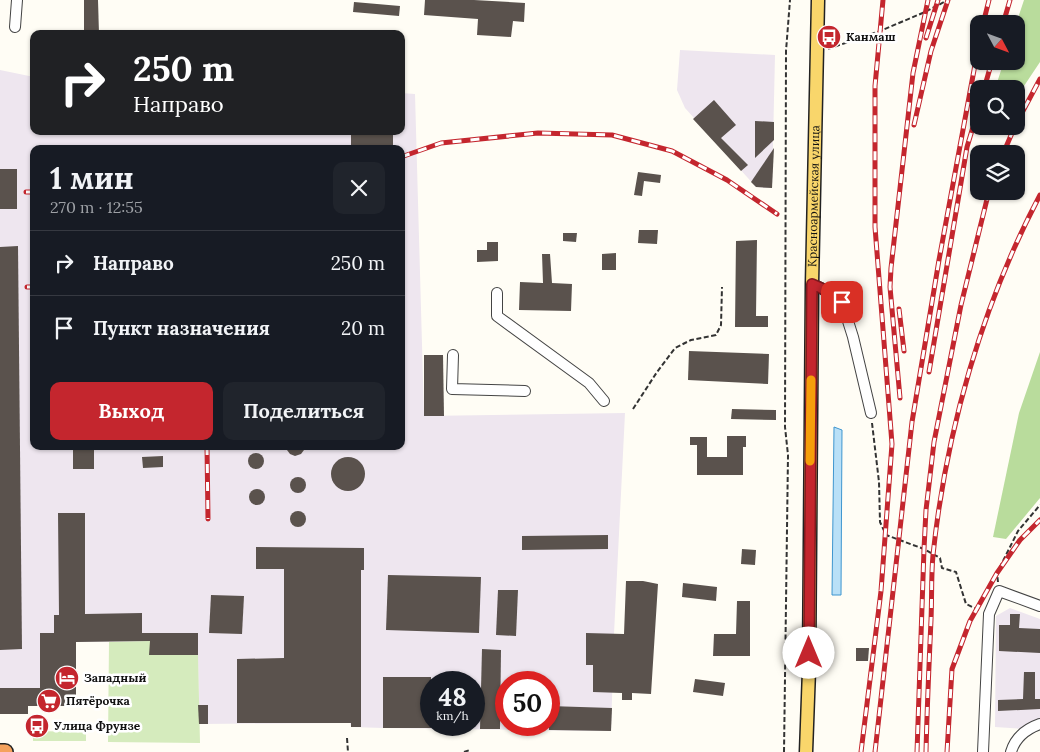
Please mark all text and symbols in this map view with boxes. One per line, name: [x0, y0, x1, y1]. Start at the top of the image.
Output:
north arrow: [970, 15, 1025, 70]
map controls: [970, 15, 1025, 200]
bus stop icon: Канмаш: [816, 24, 842, 50]
place label: Канмаш: [846, 29, 896, 44]
text: 250 m: [133, 46, 234, 91]
icon: right: [50, 50, 115, 115]
button: search: [970, 80, 1025, 135]
text: Направо: [133, 90, 224, 118]
street label: Красноармейская улица: [804, 125, 822, 267]
button: layers: [970, 145, 1025, 200]
text: 1 мин: [50, 159, 134, 197]
button: close: [333, 162, 385, 214]
text: 270 m · 12:55: [50, 197, 143, 217]
icon: right: [50, 249, 78, 277]
text: Направо: [93, 251, 174, 275]
text: 250 m: [331, 251, 385, 275]
pin: [821, 281, 863, 323]
icon: arrive: [828, 288, 856, 316]
icon: arrive: [50, 314, 78, 342]
text: Пункт назначения: [93, 316, 270, 340]
text: 20 m: [341, 316, 385, 340]
button: Выход: [50, 382, 213, 440]
button: Поделиться: [223, 382, 385, 440]
position arrow: [782, 626, 834, 678]
hotel icon: Западный: [54, 665, 80, 691]
place label: Западный: [84, 670, 147, 685]
speed limit sign: 50: [495, 671, 560, 736]
text: 48: [439, 681, 466, 713]
supermarket icon: Пятёрочка: [36, 688, 62, 714]
place label: Пятёрочка: [66, 693, 131, 708]
text: km/h: [436, 708, 469, 723]
bus stop icon: Улица Фрунзе: [24, 713, 50, 739]
place label: Улица Фрунзе: [54, 718, 141, 733]

